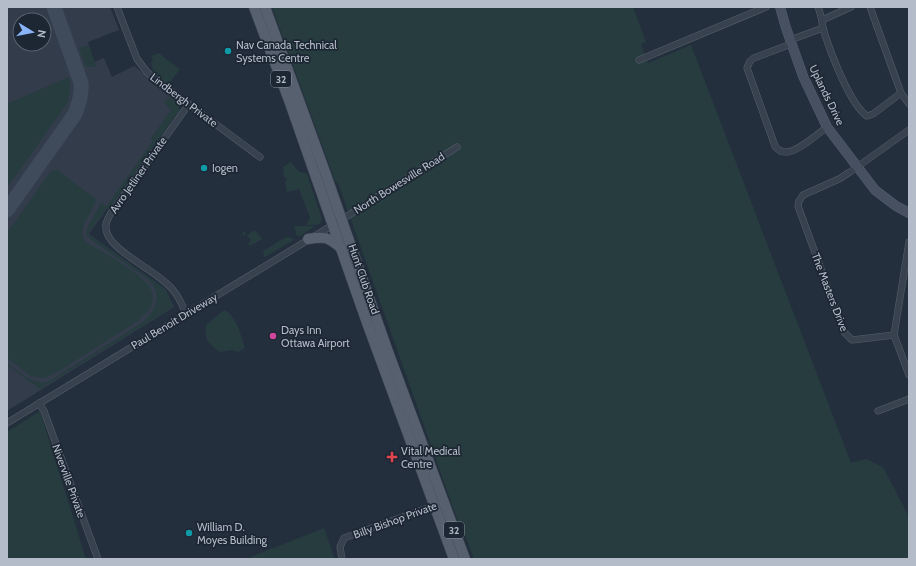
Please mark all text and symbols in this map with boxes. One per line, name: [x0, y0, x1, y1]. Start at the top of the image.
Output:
north arrow: [12, 12, 52, 52]
text: N: [34, 29, 49, 39]
place label: Nav Canada Technical Systems Centre: [236, 38, 337, 65]
marker: Nav Canada Technical Systems Centre: [223, 46, 233, 56]
street label: Uplands Drive: [806, 62, 848, 128]
street label: Lindbergh Private: [147, 70, 221, 130]
road number: 32: [271, 71, 291, 87]
street label: Avro Jetliner Private: [106, 134, 170, 216]
street label: North Bowesville Road: [351, 149, 447, 217]
place label: Iogen: [212, 161, 238, 175]
marker: Iogen: [199, 163, 209, 173]
street label: Hunt Club Road: [345, 242, 383, 316]
street label: The Masters Drive: [809, 251, 852, 334]
street label: Paul Benoit Driveway: [128, 289, 220, 352]
place label: Days Inn Ottawa Airport: [281, 323, 350, 350]
marker: Days Inn Ottawa Airport: [268, 331, 278, 341]
street label: Niverville Private: [49, 442, 89, 520]
place label: Vital Medical Centre: [401, 444, 461, 471]
marker: Vital Medical Centre: [386, 451, 398, 463]
street label: Billy Bishop Private: [351, 498, 439, 542]
place label: William D. Moyes Building: [197, 520, 268, 547]
road number: 32: [444, 522, 464, 538]
marker: William D. Moyes Building: [184, 528, 194, 538]

